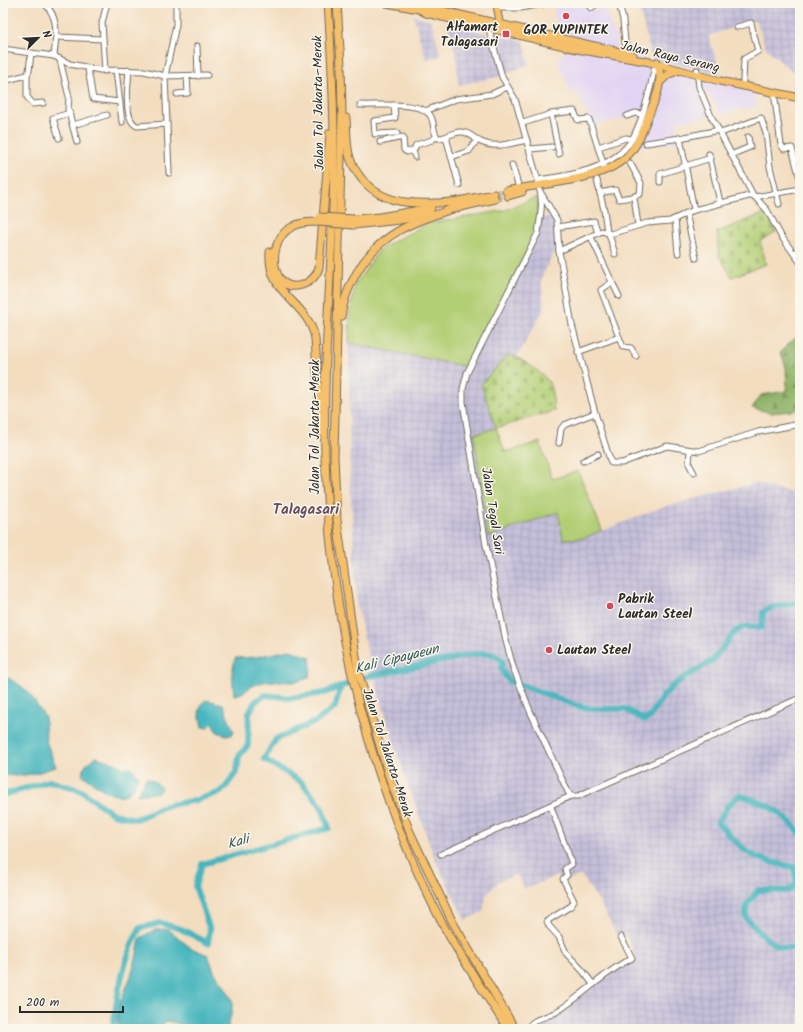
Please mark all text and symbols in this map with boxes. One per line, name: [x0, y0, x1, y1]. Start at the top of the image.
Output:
marker: GOR YUPINTEK: [561, 11, 571, 21]
place label: Alfamart Talagasari: [441, 17, 499, 53]
north arrow: [18, 18, 58, 58]
place label: GOR YUPINTEK: [523, 20, 609, 41]
text: N: [37, 28, 56, 41]
marker: Alfamart Talagasari: [501, 29, 511, 39]
street label: Jalan Tol Jakarta–Merak: [307, 34, 331, 171]
street label: Jalan Raya Serang: [618, 35, 722, 79]
street label: Jalan Tol Jakarta–Merak: [305, 359, 326, 495]
street label: Jalan Tegal Sari: [475, 466, 509, 557]
district label: Talagasari: [273, 498, 340, 522]
place label: Pabrik Lautan Steel: [618, 589, 692, 625]
marker: Pabrik Lautan Steel: [605, 601, 615, 611]
water label: Kali Cipayaeun: [353, 638, 443, 680]
place label: Lautan Steel: [557, 640, 631, 661]
marker: Lautan Steel: [544, 645, 554, 655]
street label: Jalan Tol Jakarta–Merak: [356, 685, 418, 821]
water label: Kali: [225, 828, 254, 856]
scale bar: [20, 988, 123, 1014]
text: 200 m: [26, 993, 60, 1012]

